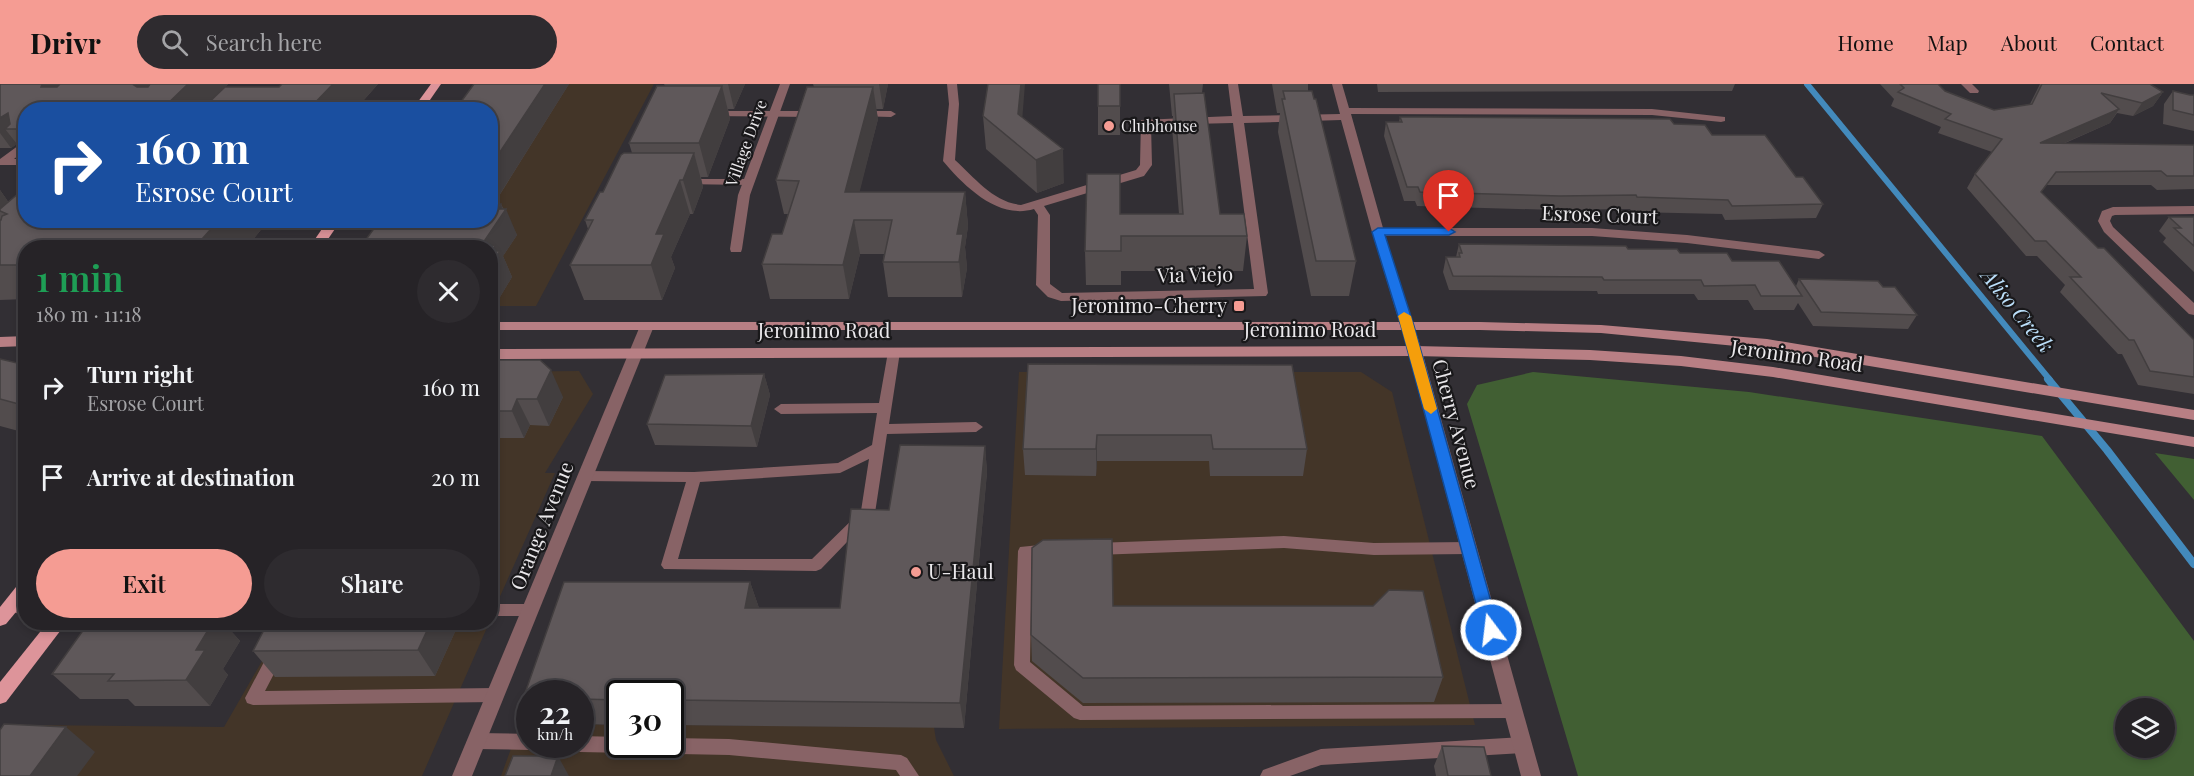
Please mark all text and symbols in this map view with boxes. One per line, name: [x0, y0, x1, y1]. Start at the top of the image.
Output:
search box: [137, 15, 557, 69]
text: Drivr: [30, 24, 101, 61]
icon: search: [158, 26, 191, 59]
text: Search here: [206, 27, 322, 57]
text: Home: [1838, 28, 1894, 56]
text: Map: [1927, 28, 1968, 56]
text: About: [2001, 28, 2057, 56]
text: Contact: [2090, 28, 2164, 56]
street label: Village Drive: [720, 96, 771, 190]
place label: Clubhouse: [1121, 115, 1197, 136]
text: 160 m: [135, 119, 250, 175]
marker: Clubhouse: [1102, 119, 1116, 133]
icon: right: [36, 126, 114, 204]
pin: [1423, 170, 1474, 232]
text: Esrose Court: [135, 173, 293, 209]
icon: arrive: [1432, 179, 1465, 212]
street label: Esrose Court: [1541, 198, 1660, 229]
text: 1 min: [36, 253, 124, 301]
street label: Via Viejo: [1156, 259, 1233, 288]
button: close: [417, 260, 480, 323]
water label: Aliso Creek: [1975, 260, 2061, 358]
place label: Jeronimo-Cherry: [1070, 291, 1227, 318]
marker: Jeronimo-Cherry: [1232, 299, 1246, 313]
text: 180 m · 11:18: [36, 300, 142, 327]
street label: Jeronimo Road: [1243, 315, 1377, 342]
street label: Jeronimo Road: [757, 316, 891, 343]
street label: Jeronimo Road: [1729, 332, 1865, 377]
street label: Cherry Avenue: [1427, 356, 1488, 491]
text: Turn right: [87, 359, 193, 389]
icon: right: [36, 371, 69, 404]
text: 160 m: [422, 372, 480, 402]
text: Esrose Court: [87, 389, 204, 416]
street label: Orange Avenue: [503, 457, 579, 594]
icon: arrive: [36, 461, 69, 494]
text: Arrive at destination: [87, 462, 295, 492]
text: 20 m: [431, 462, 480, 492]
button: Exit: [36, 549, 252, 618]
button: Share: [264, 549, 480, 618]
place label: U-Haul: [928, 557, 994, 584]
marker: U-Haul: [909, 565, 923, 579]
position arrow: [1459, 598, 1523, 662]
speed limit sign: 30: [606, 680, 684, 758]
text: 22: [539, 692, 571, 732]
map controls: [2115, 698, 2175, 758]
button: layers: [2115, 698, 2175, 758]
text: km/h: [537, 724, 573, 744]

